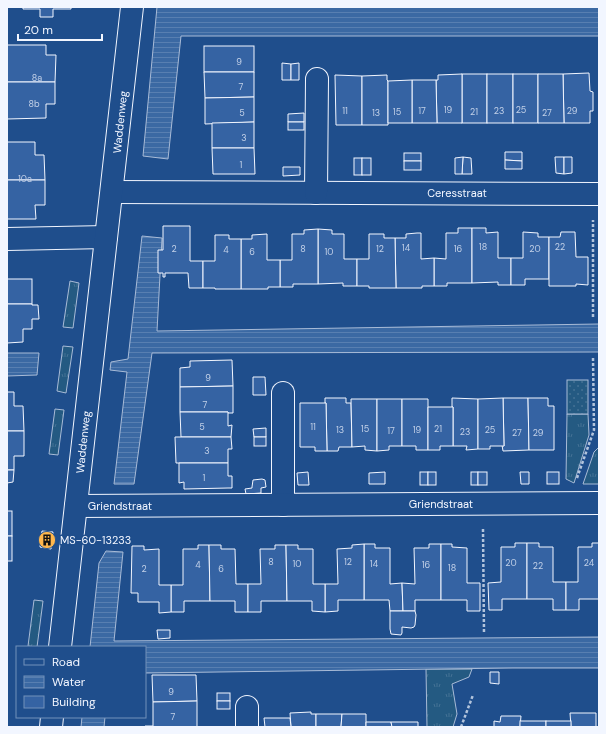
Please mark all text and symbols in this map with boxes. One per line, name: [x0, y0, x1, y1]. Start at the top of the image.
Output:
scale bar: [18, 16, 102, 42]
text: 20 m: [24, 22, 53, 38]
house number: 9: [236, 56, 242, 68]
house number: 8a: [32, 72, 42, 84]
house number: 7: [239, 81, 244, 93]
street label: Waddenweg: [110, 90, 130, 154]
house number: 8b: [28, 98, 40, 110]
house number: 19: [444, 104, 453, 116]
house number: 25: [516, 104, 526, 116]
house number: 11: [342, 105, 348, 117]
house number: 17: [418, 105, 426, 117]
house number: 23: [494, 105, 504, 117]
house number: 29: [567, 105, 578, 117]
house number: 15: [393, 106, 401, 118]
house number: 21: [470, 106, 478, 118]
house number: 5: [239, 107, 245, 119]
house number: 13: [372, 107, 380, 119]
house number: 27: [542, 107, 552, 119]
house number: 3: [241, 132, 247, 144]
house number: 1: [240, 159, 243, 171]
house number: 10a: [18, 173, 32, 185]
street label: Ceresstraat: [427, 186, 487, 200]
house number: 18: [479, 241, 487, 253]
house number: 22: [555, 241, 565, 253]
house number: 14: [402, 242, 411, 254]
house number: 2: [171, 243, 177, 255]
house number: 8: [300, 243, 306, 255]
house number: 12: [376, 243, 384, 255]
house number: 16: [454, 243, 463, 255]
house number: 20: [529, 243, 541, 255]
house number: 4: [223, 244, 229, 256]
house number: 6: [249, 246, 255, 258]
house number: 10: [325, 246, 333, 258]
house number: 9: [205, 372, 211, 384]
house number: 7: [203, 399, 208, 411]
street label: Waddenweg: [73, 410, 93, 474]
house number: 5: [199, 421, 205, 433]
house number: 11: [310, 421, 316, 433]
house number: 15: [361, 423, 369, 435]
house number: 21: [434, 423, 442, 435]
house number: 13: [336, 424, 344, 436]
house number: 19: [413, 424, 422, 436]
house number: 25: [485, 424, 495, 436]
house number: 17: [387, 425, 395, 437]
house number: 23: [460, 426, 470, 438]
house number: 27: [512, 427, 522, 439]
house number: 29: [533, 427, 544, 439]
house number: 3: [204, 445, 210, 457]
house number: 1: [203, 472, 206, 484]
street label: Griendstraat: [409, 497, 473, 511]
street label: Griendstraat: [88, 499, 152, 513]
building icon: MS-60-13233: [37, 530, 57, 550]
place label: MS-60-13233: [60, 533, 131, 547]
house number: 8: [268, 556, 274, 568]
house number: 12: [344, 556, 352, 568]
house number: 20: [505, 557, 517, 569]
house number: 24: [584, 557, 595, 569]
house number: 10: [293, 558, 301, 570]
house number: 14: [370, 558, 379, 570]
house number: 4: [195, 559, 201, 571]
house number: 16: [422, 559, 431, 571]
house number: 22: [533, 560, 543, 572]
house number: 18: [448, 562, 456, 574]
house number: 2: [141, 563, 147, 575]
house number: 6: [218, 563, 224, 575]
legend: [16, 646, 146, 718]
text: Road: [52, 654, 80, 670]
text: Water: [52, 674, 86, 690]
house number: 9: [168, 686, 174, 698]
text: Building: [52, 694, 96, 710]
house number: 7: [171, 711, 176, 723]

